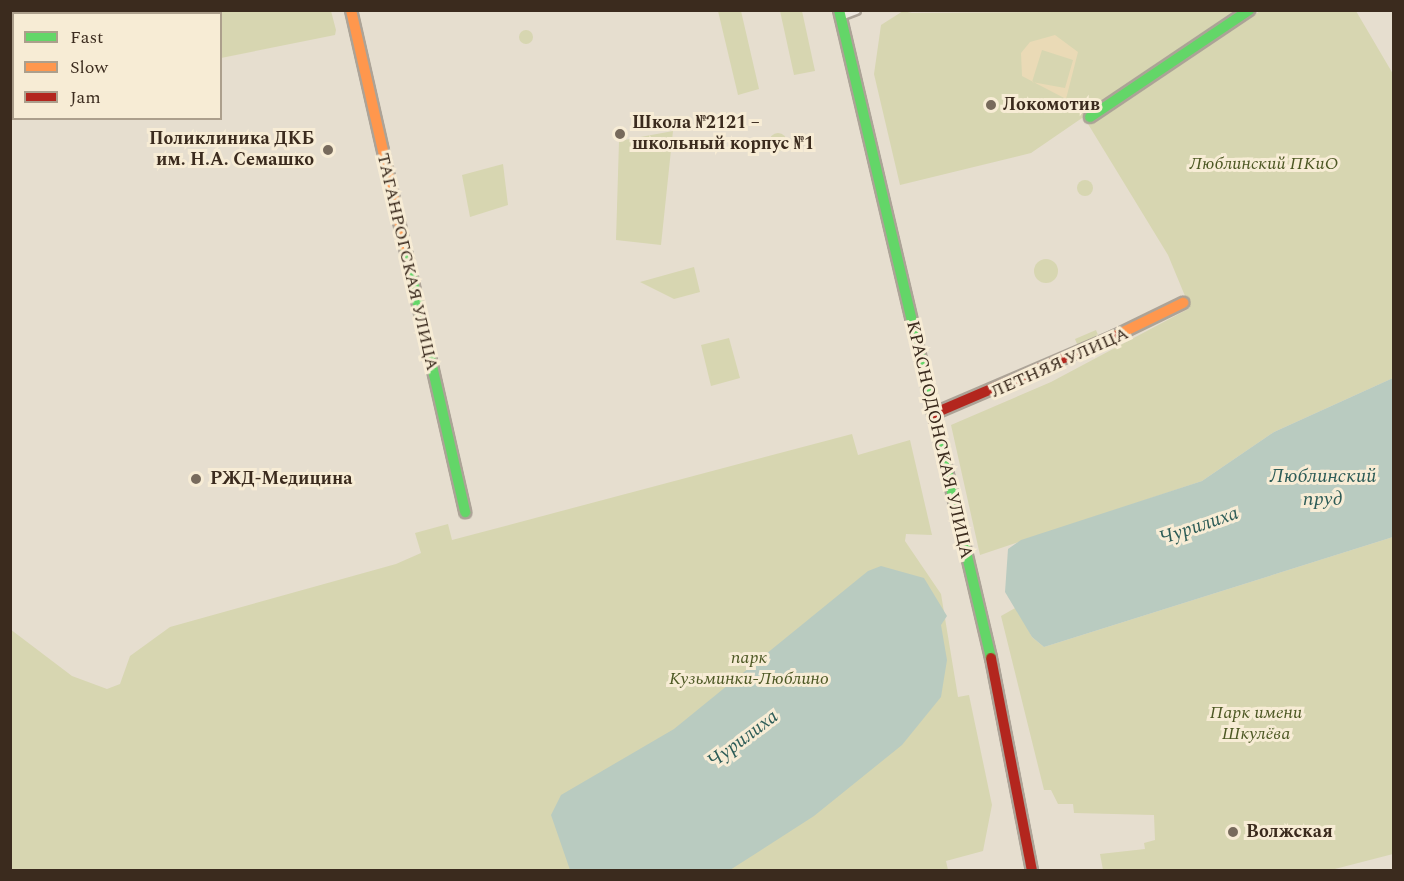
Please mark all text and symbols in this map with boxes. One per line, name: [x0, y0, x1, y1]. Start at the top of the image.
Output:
legend: [12, 12, 222, 120]
text: Fast: [70, 24, 103, 51]
text: Slow: [70, 54, 108, 81]
text: Jam: [70, 84, 101, 111]
place label: Локомотив: [1003, 94, 1100, 116]
marker: Локомотив: [984, 98, 998, 112]
place label: Школа №2121 – школьный корпус №1: [632, 113, 814, 156]
marker: Школа №2121 – школьный корпус №1: [613, 127, 627, 141]
place label: Поликлиника ДКБ им. Н.А. Семашко: [149, 129, 314, 172]
marker: Поликлиника ДКБ им. Н.А. Семашко: [319, 141, 337, 159]
street label: ТАГАНРОГСКАЯ УЛИЦА: [371, 151, 443, 373]
park label: Люблинский ПКиО: [1190, 153, 1338, 175]
street label: КРАСНОДОНСКАЯ УЛИЦА: [901, 319, 977, 561]
street label: ЛЕТНЯЯ УЛИЦА: [988, 323, 1132, 403]
water label: Люблинский пруд: [1270, 464, 1376, 511]
place label: РЖД-Медицина: [210, 468, 353, 490]
marker: РЖД-Медицина: [187, 470, 205, 488]
water label: Чурилиха: [1156, 501, 1242, 551]
park label: парк Кузьминки-Люблино: [669, 648, 829, 690]
park label: Парк имени Шкулёва: [1210, 703, 1302, 746]
water label: Чурилиха: [703, 705, 783, 773]
place label: Волжская: [1246, 821, 1333, 843]
marker: Волжская: [1224, 823, 1242, 841]

